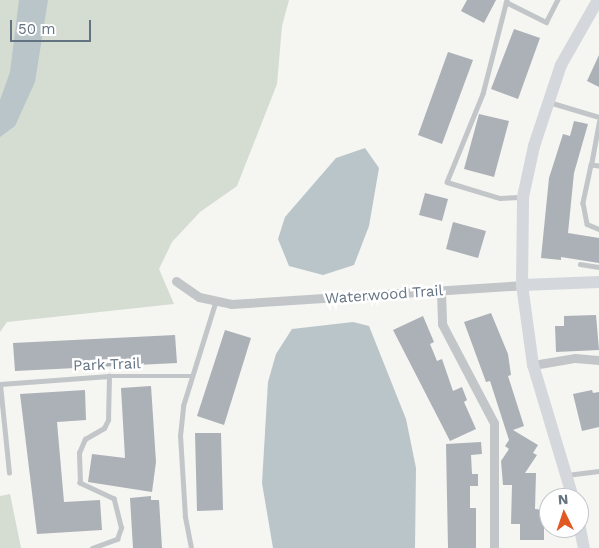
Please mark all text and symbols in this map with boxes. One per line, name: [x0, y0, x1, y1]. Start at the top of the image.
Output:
scale bar: [12, 10, 94, 42]
text: 50 m: [18, 20, 55, 38]
street label: Waterwood Trail: [324, 282, 444, 308]
street label: Park Trail: [73, 355, 141, 375]
north arrow: [539, 488, 589, 538]
text: N: [557, 491, 569, 507]

